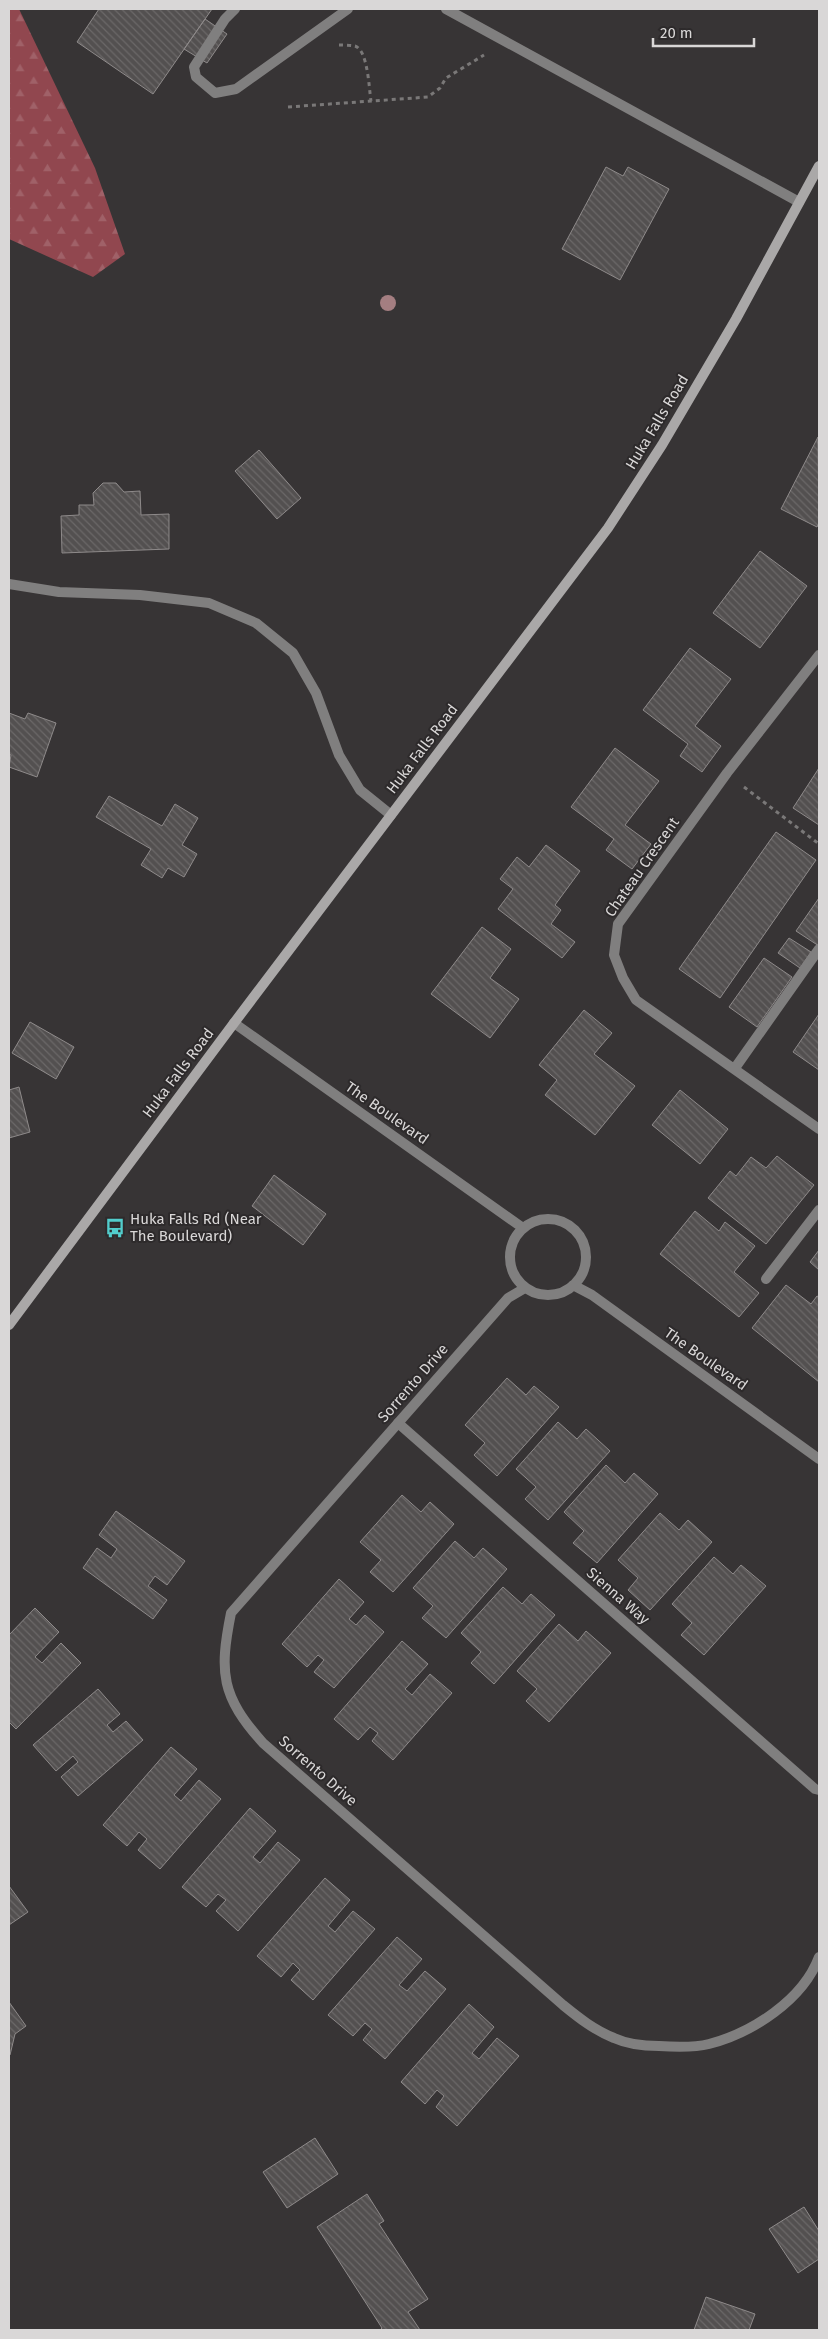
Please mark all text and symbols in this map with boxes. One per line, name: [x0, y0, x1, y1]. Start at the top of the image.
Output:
scale bar: [653, 15, 754, 47]
text: 20 m: [660, 24, 693, 42]
street label: Huka Falls Road: [622, 371, 692, 473]
street label: Huka Falls Road: [383, 701, 461, 797]
street label: Chateau Crescent: [601, 813, 683, 920]
street label: Huka Falls Road: [139, 1025, 217, 1121]
street label: The Boulevard: [342, 1078, 432, 1148]
place label: Huka Falls Rd (Near The Boulevard): [130, 1210, 262, 1245]
bus stop icon: Huka Falls Rd (Near The Boulevard): [104, 1217, 126, 1239]
street label: The Boulevard: [661, 1324, 751, 1394]
street label: Sorrento Drive: [374, 1340, 452, 1426]
street label: Sienna Way: [583, 1564, 654, 1629]
street label: Sorrento Drive: [275, 1732, 361, 1810]

